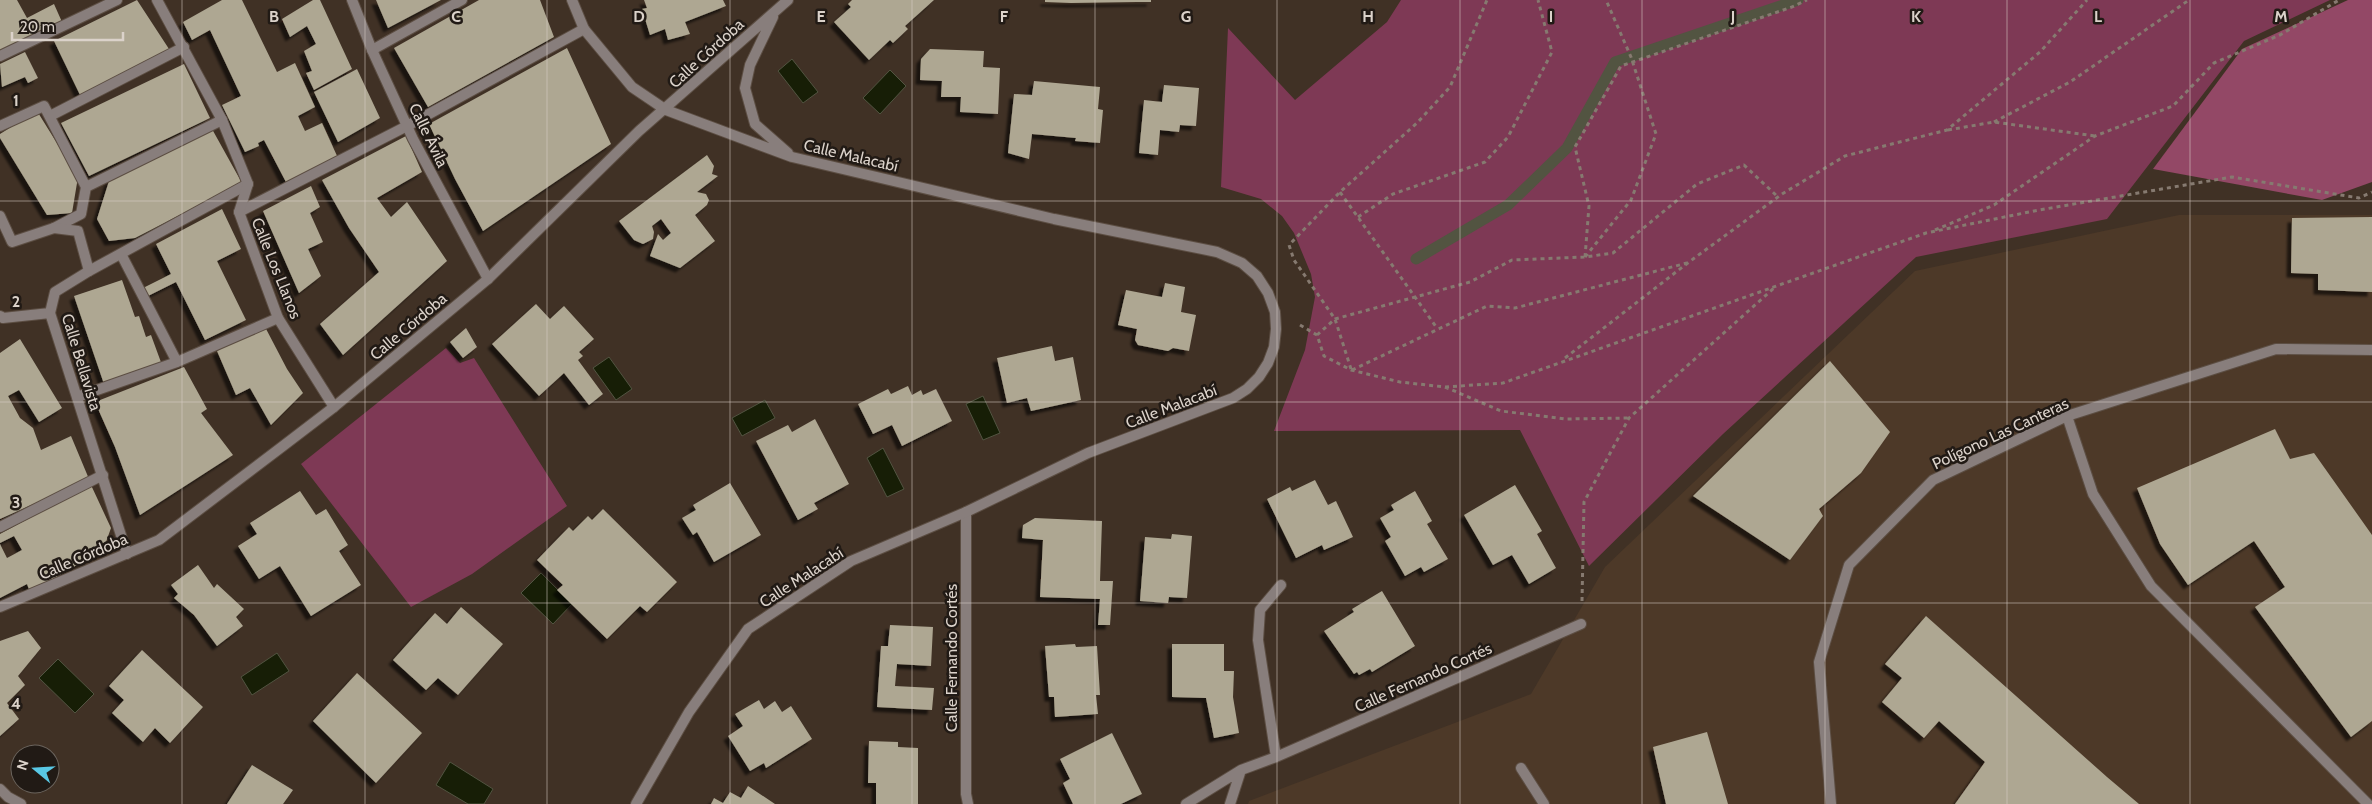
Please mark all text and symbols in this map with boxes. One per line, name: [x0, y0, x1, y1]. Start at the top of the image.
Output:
text: B: [269, 7, 279, 26]
text: C: [451, 7, 461, 26]
text: D: [633, 7, 645, 26]
text: E: [816, 7, 826, 26]
text: F: [1000, 7, 1009, 26]
text: G: [1181, 7, 1191, 26]
text: H: [1362, 7, 1374, 26]
text: I: [1549, 7, 1553, 26]
text: J: [1730, 7, 1735, 26]
text: K: [1911, 7, 1921, 26]
text: L: [2094, 7, 2102, 26]
text: M: [2274, 7, 2288, 26]
scale bar: [12, 10, 124, 42]
street label: Calle Córdoba: [665, 15, 748, 92]
text: 20 m: [20, 18, 55, 36]
text: 1: [13, 91, 19, 110]
street label: Calle Ávila: [405, 100, 452, 171]
street label: Calle Malacabí: [802, 135, 900, 176]
street label: Calle Los Llanos: [248, 215, 306, 322]
street label: Calle Córdoba: [366, 289, 451, 364]
text: 2: [12, 292, 20, 311]
street label: Calle Bellavista: [58, 311, 105, 413]
street label: Calle Malacabí: [1123, 380, 1220, 433]
street label: Polígono Las Canteras: [1929, 393, 2072, 473]
text: 3: [12, 493, 20, 512]
street label: Calle Córdoba: [36, 529, 131, 584]
street label: Calle Malacabí: [756, 543, 847, 612]
street label: Calle Fernando Cortés: [942, 584, 961, 732]
street label: Calle Fernando Cortés: [1352, 638, 1495, 716]
text: 4: [11, 694, 21, 713]
north arrow: [10, 744, 60, 794]
text: N: [13, 757, 33, 772]

